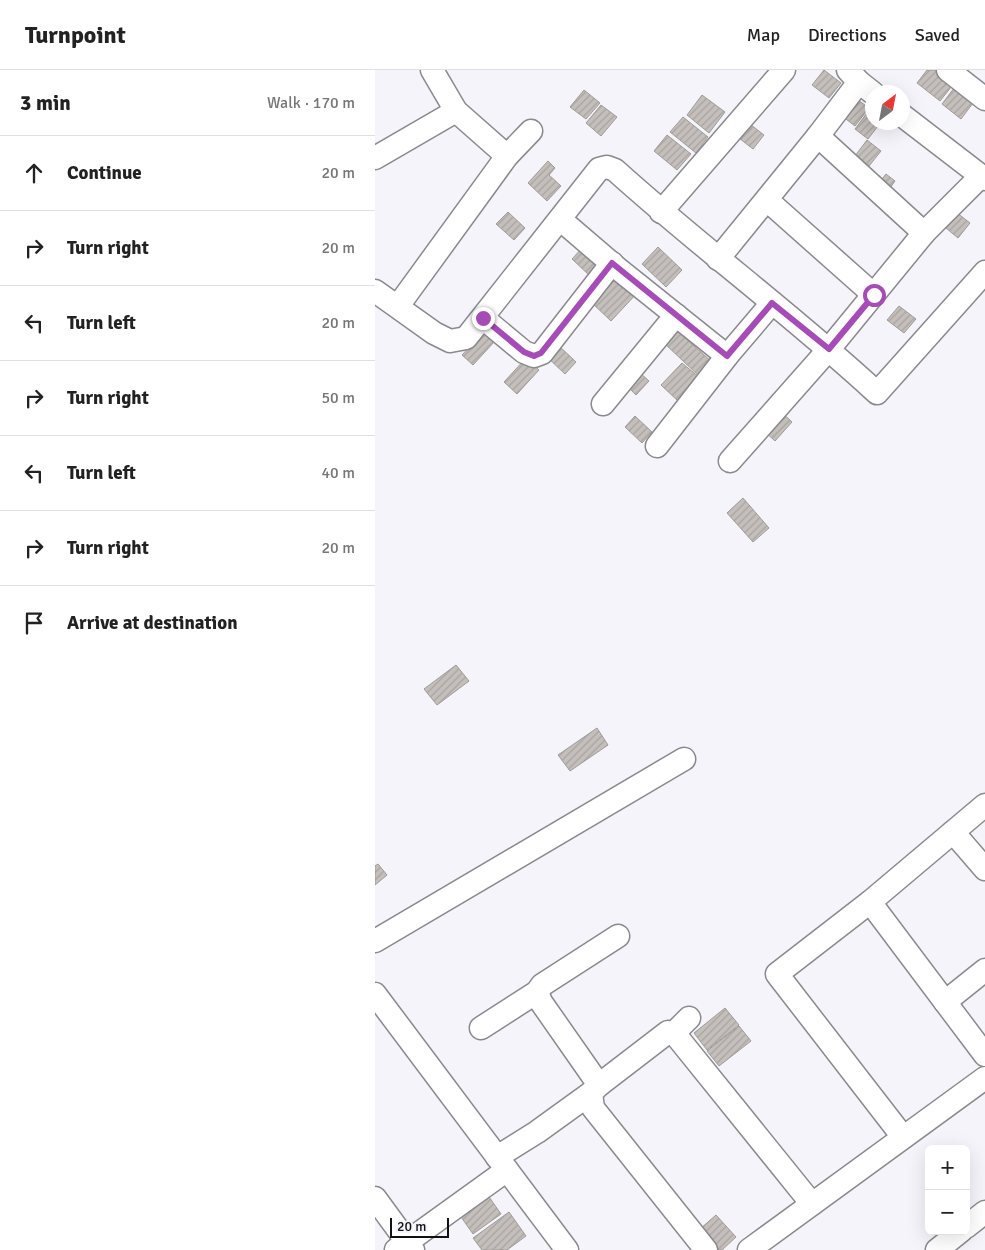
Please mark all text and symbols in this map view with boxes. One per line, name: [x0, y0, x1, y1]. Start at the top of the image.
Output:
text: Turnpoint: [25, 20, 126, 50]
text: Map: [747, 24, 780, 46]
text: Directions: [808, 24, 887, 46]
text: Saved: [915, 24, 960, 46]
north arrow: [865, 85, 910, 130]
text: 3 min: [20, 90, 71, 116]
text: Walk · 170 m: [267, 93, 355, 113]
icon: ahead: [20, 159, 48, 187]
text: Continue: [67, 161, 142, 185]
text: 20 m: [321, 163, 355, 183]
icon: right: [20, 234, 48, 262]
text: Turn right: [67, 236, 149, 260]
text: 20 m: [321, 238, 355, 258]
route start: [863, 284, 886, 307]
route end: [472, 307, 495, 330]
icon: left: [20, 309, 48, 337]
text: Turn left: [67, 311, 136, 335]
text: 20 m: [321, 313, 355, 333]
icon: right: [20, 384, 48, 412]
text: Turn right: [67, 386, 149, 410]
text: 50 m: [321, 388, 355, 408]
icon: left: [20, 459, 48, 487]
text: Turn left: [67, 461, 136, 485]
text: 40 m: [321, 463, 355, 483]
icon: right: [20, 534, 48, 562]
text: Turn right: [67, 536, 149, 560]
text: 20 m: [321, 538, 355, 558]
icon: arrive: [20, 609, 48, 637]
text: Arrive at destination: [67, 611, 238, 635]
map controls: [925, 1145, 970, 1235]
button: +: [925, 1145, 970, 1190]
button: −: [925, 1190, 970, 1235]
scale bar: [390, 1215, 449, 1238]
text: 20 m: [397, 1218, 426, 1235]

